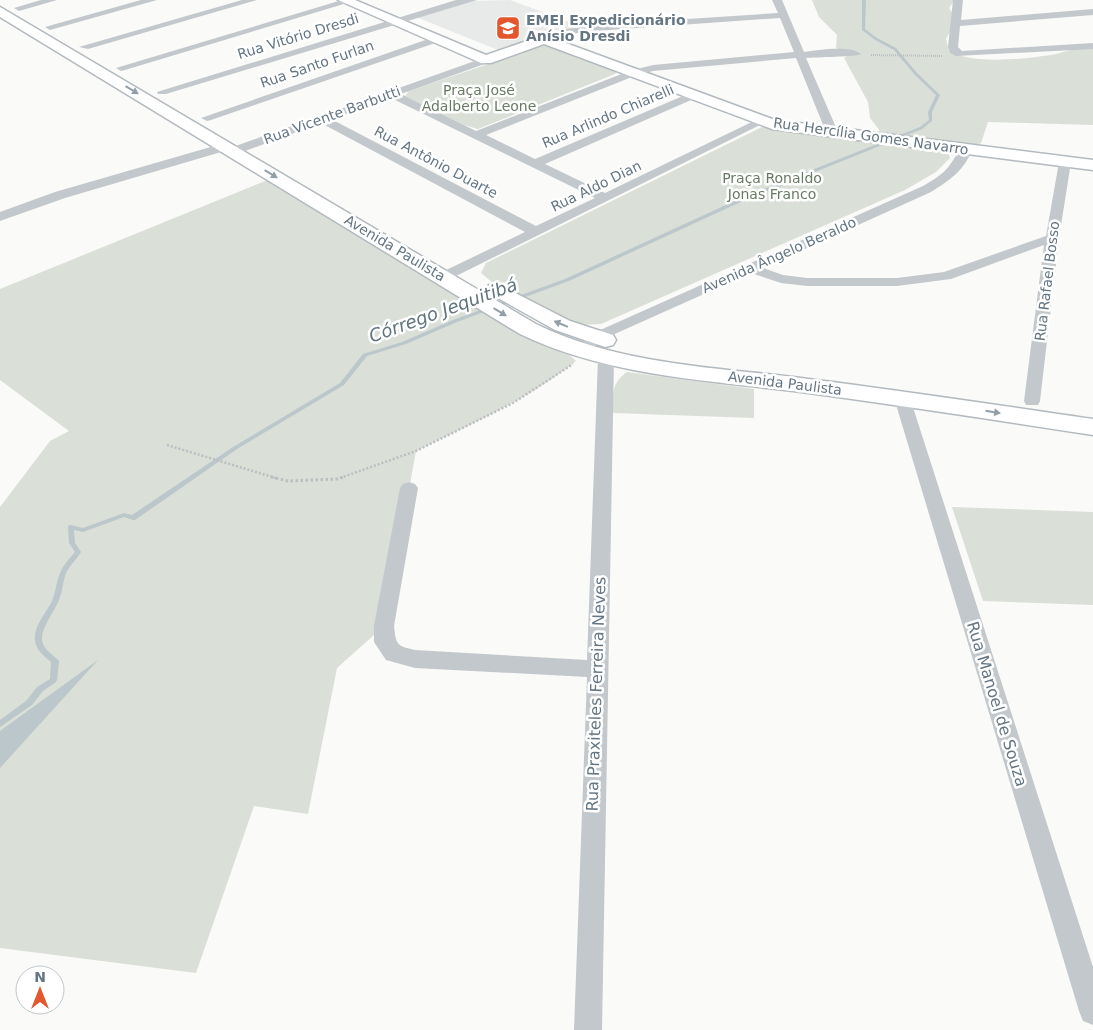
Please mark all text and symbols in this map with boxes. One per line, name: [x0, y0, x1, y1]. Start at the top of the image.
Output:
street label: Rua Vitório Dresdi: [236, 10, 360, 62]
place label: EMEI Expedicionário Anísio Dresdi: [526, 12, 686, 44]
school or university icon: EMEI Expedicionário Anísio Dresdi: [495, 15, 521, 41]
street label: Rua Santo Furlan: [258, 37, 376, 91]
street label: Rua Arlindo Chiarelli: [540, 81, 676, 151]
park label: Praça José Adalberto Leone: [422, 82, 536, 114]
street label: Rua Vicente Barbutti: [261, 83, 403, 147]
one-way arrow: [125, 85, 138, 94]
street label: Rua Hercília Gomes Navarro: [772, 114, 970, 158]
street label: Rua Antônio Duarte: [372, 123, 500, 201]
street label: Rua Aldo Dian: [548, 157, 644, 215]
one-way arrow: [264, 170, 277, 179]
park label: Praça Ronaldo Jonas Franco: [722, 170, 822, 202]
street label: Avenida Paulista: [342, 212, 448, 284]
street label: Avenida Ângelo Beraldo: [699, 213, 859, 296]
street label: Rua Rafael Bosso: [1032, 220, 1062, 342]
water label: Córrego Jequitibá: [366, 273, 520, 347]
one-way arrow: [494, 307, 507, 316]
one-way arrow: [554, 319, 568, 327]
street label: Avenida Paulista: [727, 368, 843, 398]
one-way arrow: [986, 408, 1002, 416]
street label: Rua Praxiteles Ferreira Neves: [582, 576, 610, 812]
street label: Rua Manoel de Souza: [963, 619, 1031, 789]
north arrow: [15, 965, 65, 1015]
text: N: [34, 969, 46, 985]

